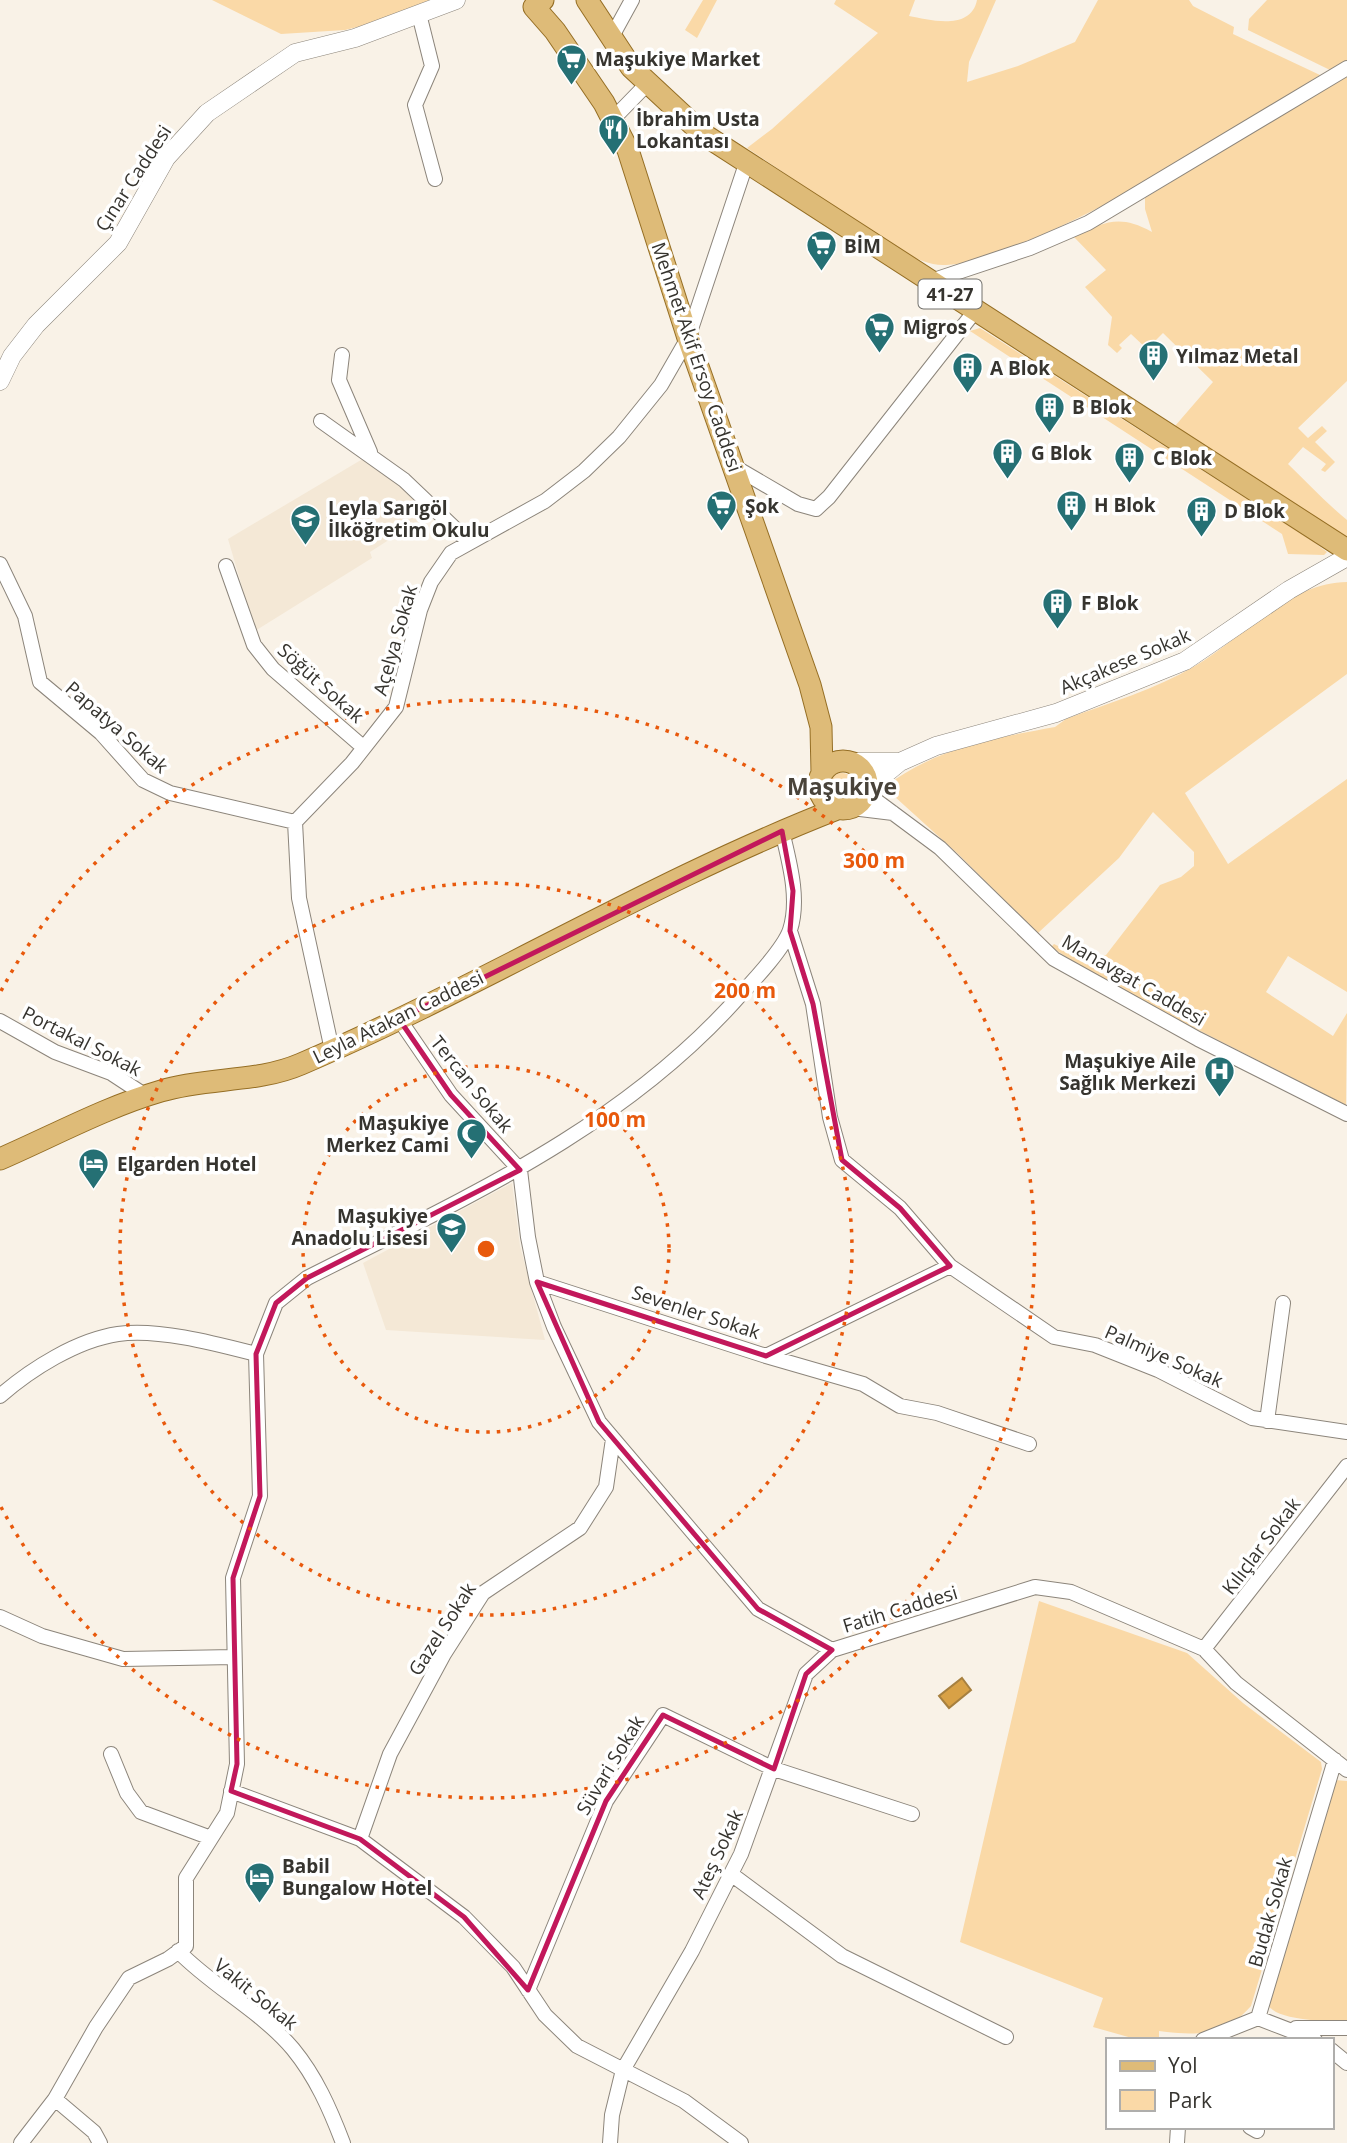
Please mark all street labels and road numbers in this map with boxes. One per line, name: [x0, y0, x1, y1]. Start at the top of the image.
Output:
street label: Çınar Caddesi: [89, 120, 177, 236]
street label: Mehmet Akif Ersoy Caddesi: [645, 239, 749, 475]
road number: 41-27: [918, 280, 982, 308]
street label: Açelya Sokak: [367, 582, 423, 698]
street label: Akçakese Sokak: [1056, 622, 1194, 700]
street label: Söğüt Sokak: [272, 637, 370, 729]
street label: Papatya Sokak: [60, 675, 174, 779]
street label: Manavgat Caddesi: [1057, 928, 1211, 1032]
street label: Leyla Atakan Caddesi: [308, 964, 488, 1070]
street label: Portakal Sokak: [18, 1000, 146, 1082]
street label: Tercan Sokak: [425, 1030, 519, 1138]
street label: Sevenler Sokak: [629, 1279, 763, 1345]
street label: Palmiye Sokak: [1101, 1318, 1227, 1394]
street label: Kılıçlar Sokak: [1216, 1492, 1306, 1600]
street label: Gazel Sokak: [402, 1577, 482, 1681]
street label: Fatih Caddesi: [839, 1579, 961, 1639]
street label: Süvari Sokak: [570, 1710, 650, 1820]
street label: Ateş Sokak: [685, 1805, 749, 1903]
street label: Budak Sokak: [1242, 1854, 1298, 1970]
street label: Vakit Sokak: [209, 1952, 303, 2036]

